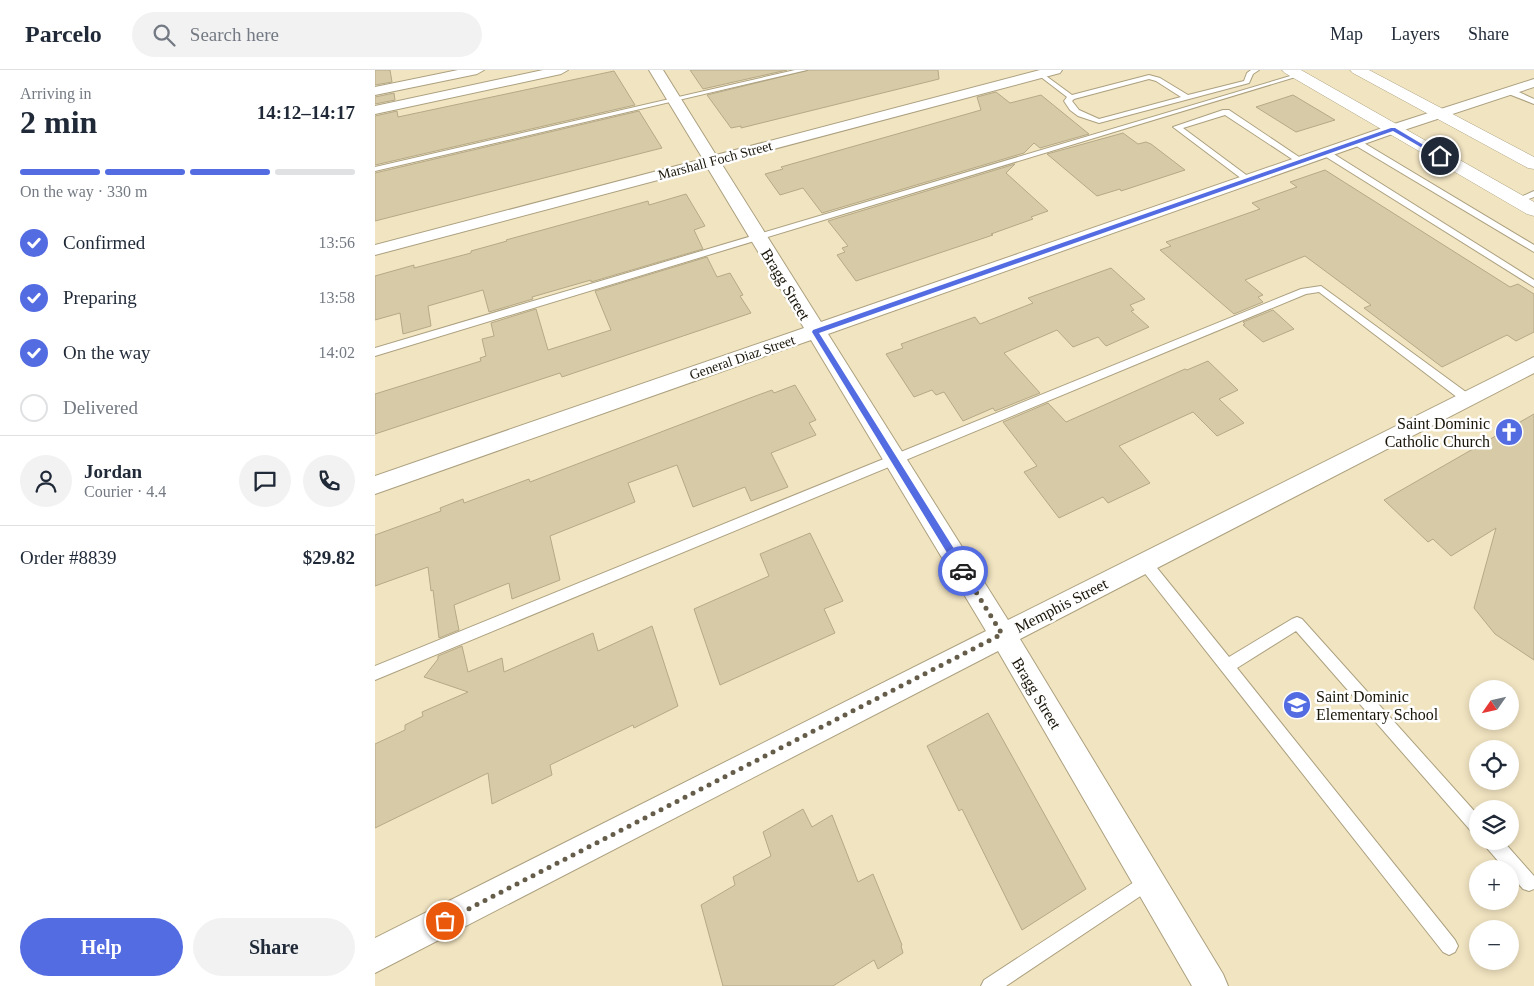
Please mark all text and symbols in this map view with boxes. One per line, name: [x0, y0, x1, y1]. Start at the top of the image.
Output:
search box: [132, 12, 482, 57]
text: Parcelo: [25, 21, 102, 47]
icon: search: [150, 21, 178, 49]
text: Search here: [190, 24, 279, 45]
text: Map: [1330, 24, 1363, 44]
text: Layers: [1391, 24, 1440, 44]
text: Share: [1468, 24, 1509, 44]
text: Arriving in: [20, 85, 92, 102]
text: 14:12–14:17: [257, 102, 355, 123]
text: 2 min: [20, 104, 97, 140]
pin: [1419, 135, 1461, 177]
street label: Marshall Foch Street: [656, 138, 774, 183]
icon: home: [1426, 142, 1454, 170]
text: On the way · 330 m: [20, 183, 148, 200]
icon: check: [20, 229, 48, 257]
text: Confirmed: [63, 232, 145, 253]
text: 13:56: [319, 234, 355, 251]
street label: Bragg Street: [757, 245, 814, 324]
icon: check: [20, 284, 48, 312]
text: Preparing: [63, 287, 137, 308]
text: 13:58: [319, 289, 355, 306]
street label: General Diaz Street: [688, 332, 797, 383]
icon: check: [20, 339, 48, 367]
text: On the way: [63, 342, 151, 363]
text: 14:02: [319, 344, 355, 361]
text: Delivered: [63, 397, 138, 418]
place label: Saint Dominic Catholic Church: [1385, 415, 1490, 450]
church icon: Saint Dominic Catholic Church: [1494, 417, 1524, 447]
button: person: [20, 455, 72, 507]
button: chat: [239, 455, 291, 507]
button: phone: [303, 455, 355, 507]
text: Jordan: [84, 461, 142, 482]
text: Courier · 4.4: [84, 483, 166, 500]
courier: [938, 546, 988, 596]
text: Order #8839: [20, 547, 117, 568]
text: $29.82: [303, 547, 355, 568]
icon: car: [949, 557, 977, 585]
street label: Memphis Street: [1012, 575, 1111, 637]
street label: Bragg Street: [1008, 654, 1065, 733]
north arrow: [1469, 680, 1519, 730]
map controls: [1469, 680, 1519, 970]
place label: Saint Dominic Elementary School: [1316, 688, 1439, 724]
school or university icon: Saint Dominic Elementary School: [1282, 690, 1312, 720]
button: locate: [1469, 740, 1519, 790]
button: layers: [1469, 800, 1519, 850]
button: +: [1469, 860, 1519, 910]
pin: [424, 900, 466, 942]
icon: bag: [431, 907, 459, 935]
button: Help: [20, 918, 183, 976]
button: Share: [193, 918, 355, 976]
button: −: [1469, 920, 1519, 970]

